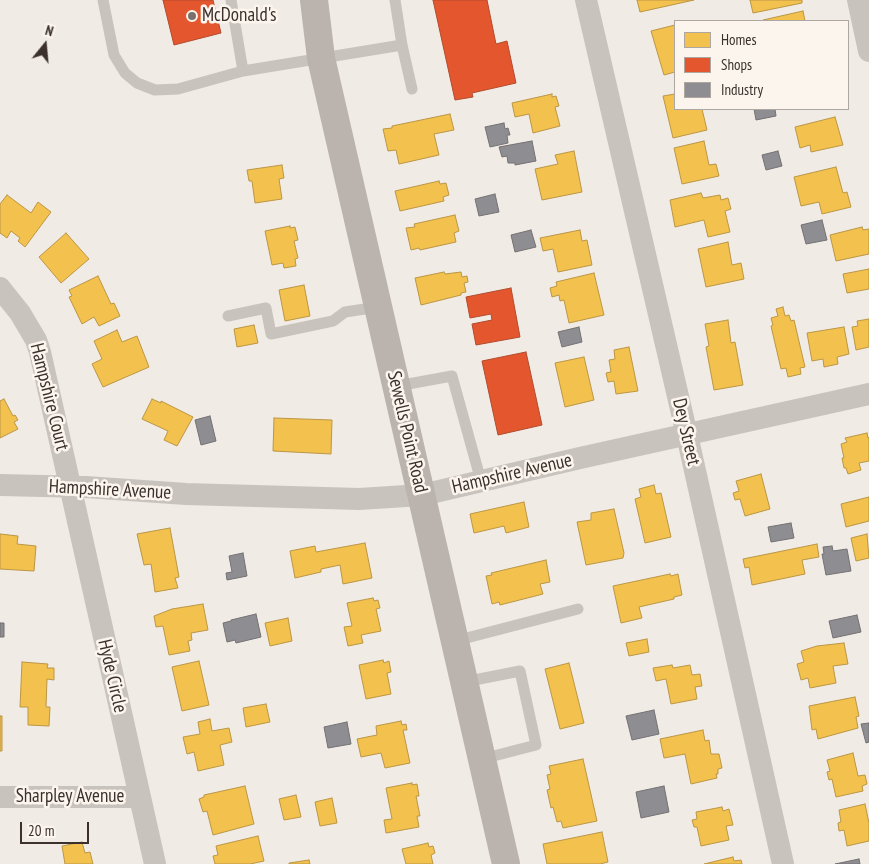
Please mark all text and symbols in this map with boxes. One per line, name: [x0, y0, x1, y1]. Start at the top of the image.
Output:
place label: McDonald's: [202, 5, 277, 27]
marker: McDonald's: [186, 10, 198, 22]
north arrow: [20, 20, 70, 70]
legend: [674, 20, 849, 110]
text: N: [43, 21, 56, 40]
text: Homes: [721, 30, 757, 49]
text: Shops: [721, 55, 752, 74]
text: Industry: [721, 80, 763, 99]
street label: Hampshire Court: [25, 341, 73, 453]
street label: Sewells Point Road: [382, 369, 432, 495]
street label: Dey Street: [667, 396, 705, 468]
street label: Hampshire Avenue: [450, 449, 574, 499]
street label: Hampshire Avenue: [48, 475, 172, 505]
street label: Hyde Circle: [93, 637, 131, 715]
street label: Sharpley Avenue: [16, 786, 124, 808]
scale bar: [22, 812, 91, 844]
text: 20 m: [28, 821, 54, 840]

